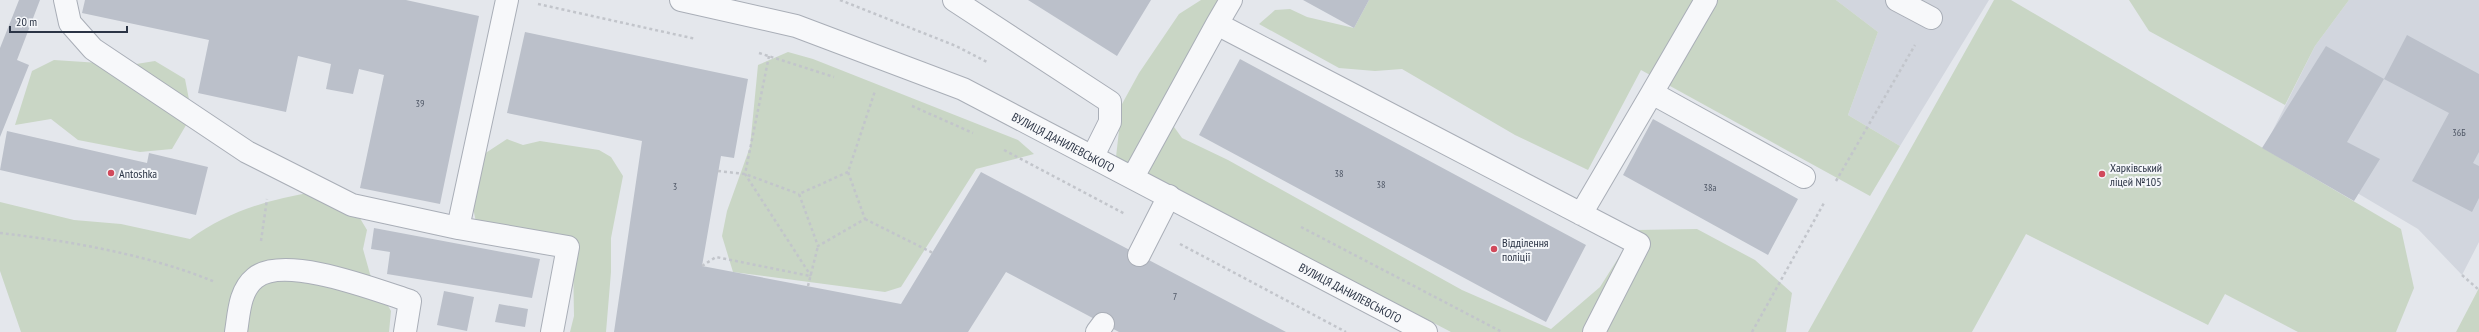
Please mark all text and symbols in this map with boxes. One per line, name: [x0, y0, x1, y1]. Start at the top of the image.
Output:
scale bar: [10, 8, 127, 34]
text: 20 m: [16, 14, 37, 29]
house number: 39: [416, 97, 425, 110]
street label: ВУЛИЦЯ ДАНИЛЕВСЬКОГО: [1010, 109, 1118, 175]
house number: 36Б: [2452, 126, 2466, 139]
place label: Харківський ліцей №105: [2109, 160, 2162, 189]
place label: Antoshka: [119, 166, 157, 181]
house number: 38: [1335, 167, 1344, 180]
marker: Antoshka: [106, 168, 116, 178]
marker: Харківський ліцей №105: [2097, 169, 2107, 179]
house number: 38: [1377, 178, 1386, 191]
house number: 3: [673, 180, 677, 193]
house number: 38а: [1704, 181, 1717, 194]
place label: Відділення поліції: [1502, 235, 1549, 264]
marker: Відділення поліції: [1489, 244, 1499, 254]
street label: ВУЛИЦЯ ДАНИЛЕВСЬКОГО: [1297, 259, 1405, 326]
house number: 7: [1173, 290, 1177, 303]

